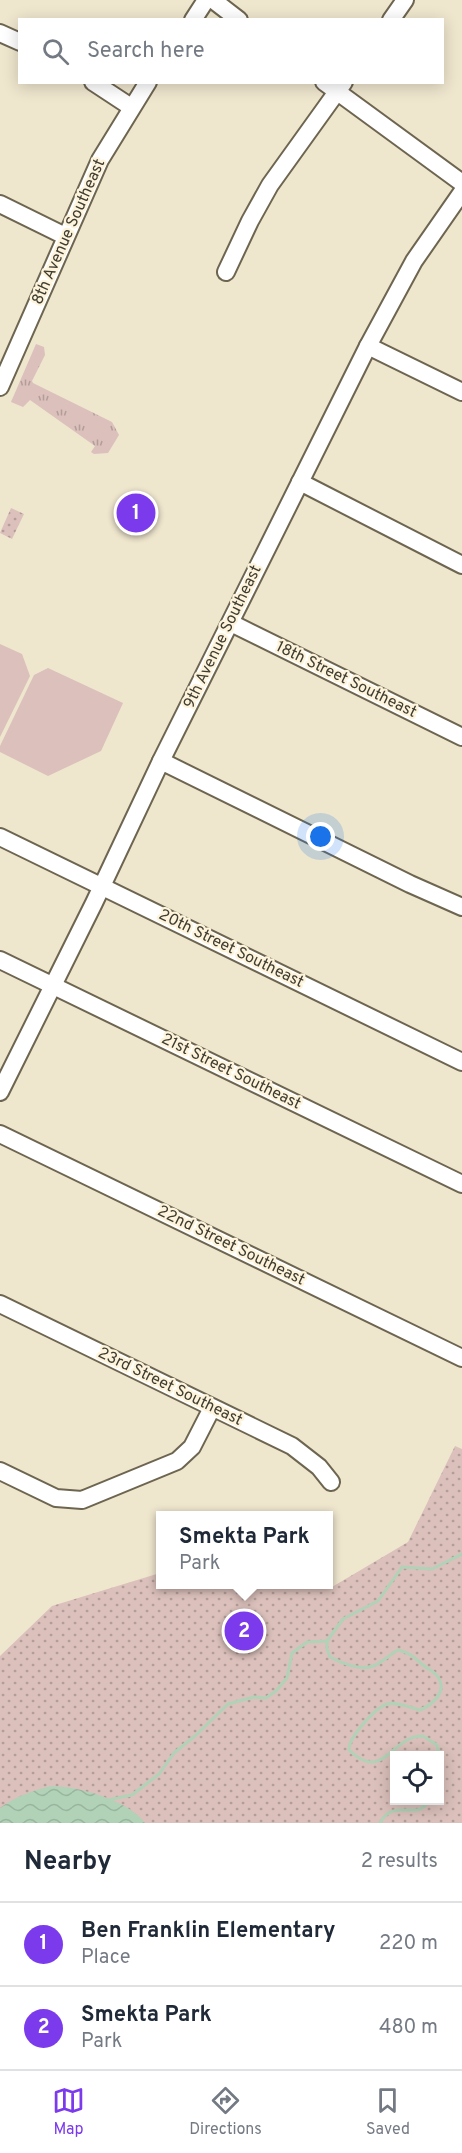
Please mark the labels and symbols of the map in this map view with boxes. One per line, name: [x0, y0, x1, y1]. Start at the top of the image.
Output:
street label: 8th Avenue Southeast: [28, 156, 110, 308]
pin: 1: [116, 490, 156, 536]
street label: 9th Avenue Southeast: [180, 562, 266, 712]
street label: 18th Street Southeast: [272, 637, 420, 723]
your location: [306, 822, 335, 851]
street label: 20th Street Southeast: [155, 905, 307, 993]
street label: 21st Street Southeast: [158, 1029, 304, 1115]
street label: 22nd Street Southeast: [154, 1202, 308, 1290]
street label: 23rd Street Southeast: [94, 1343, 246, 1431]
pin: 2: [224, 1608, 264, 1654]

